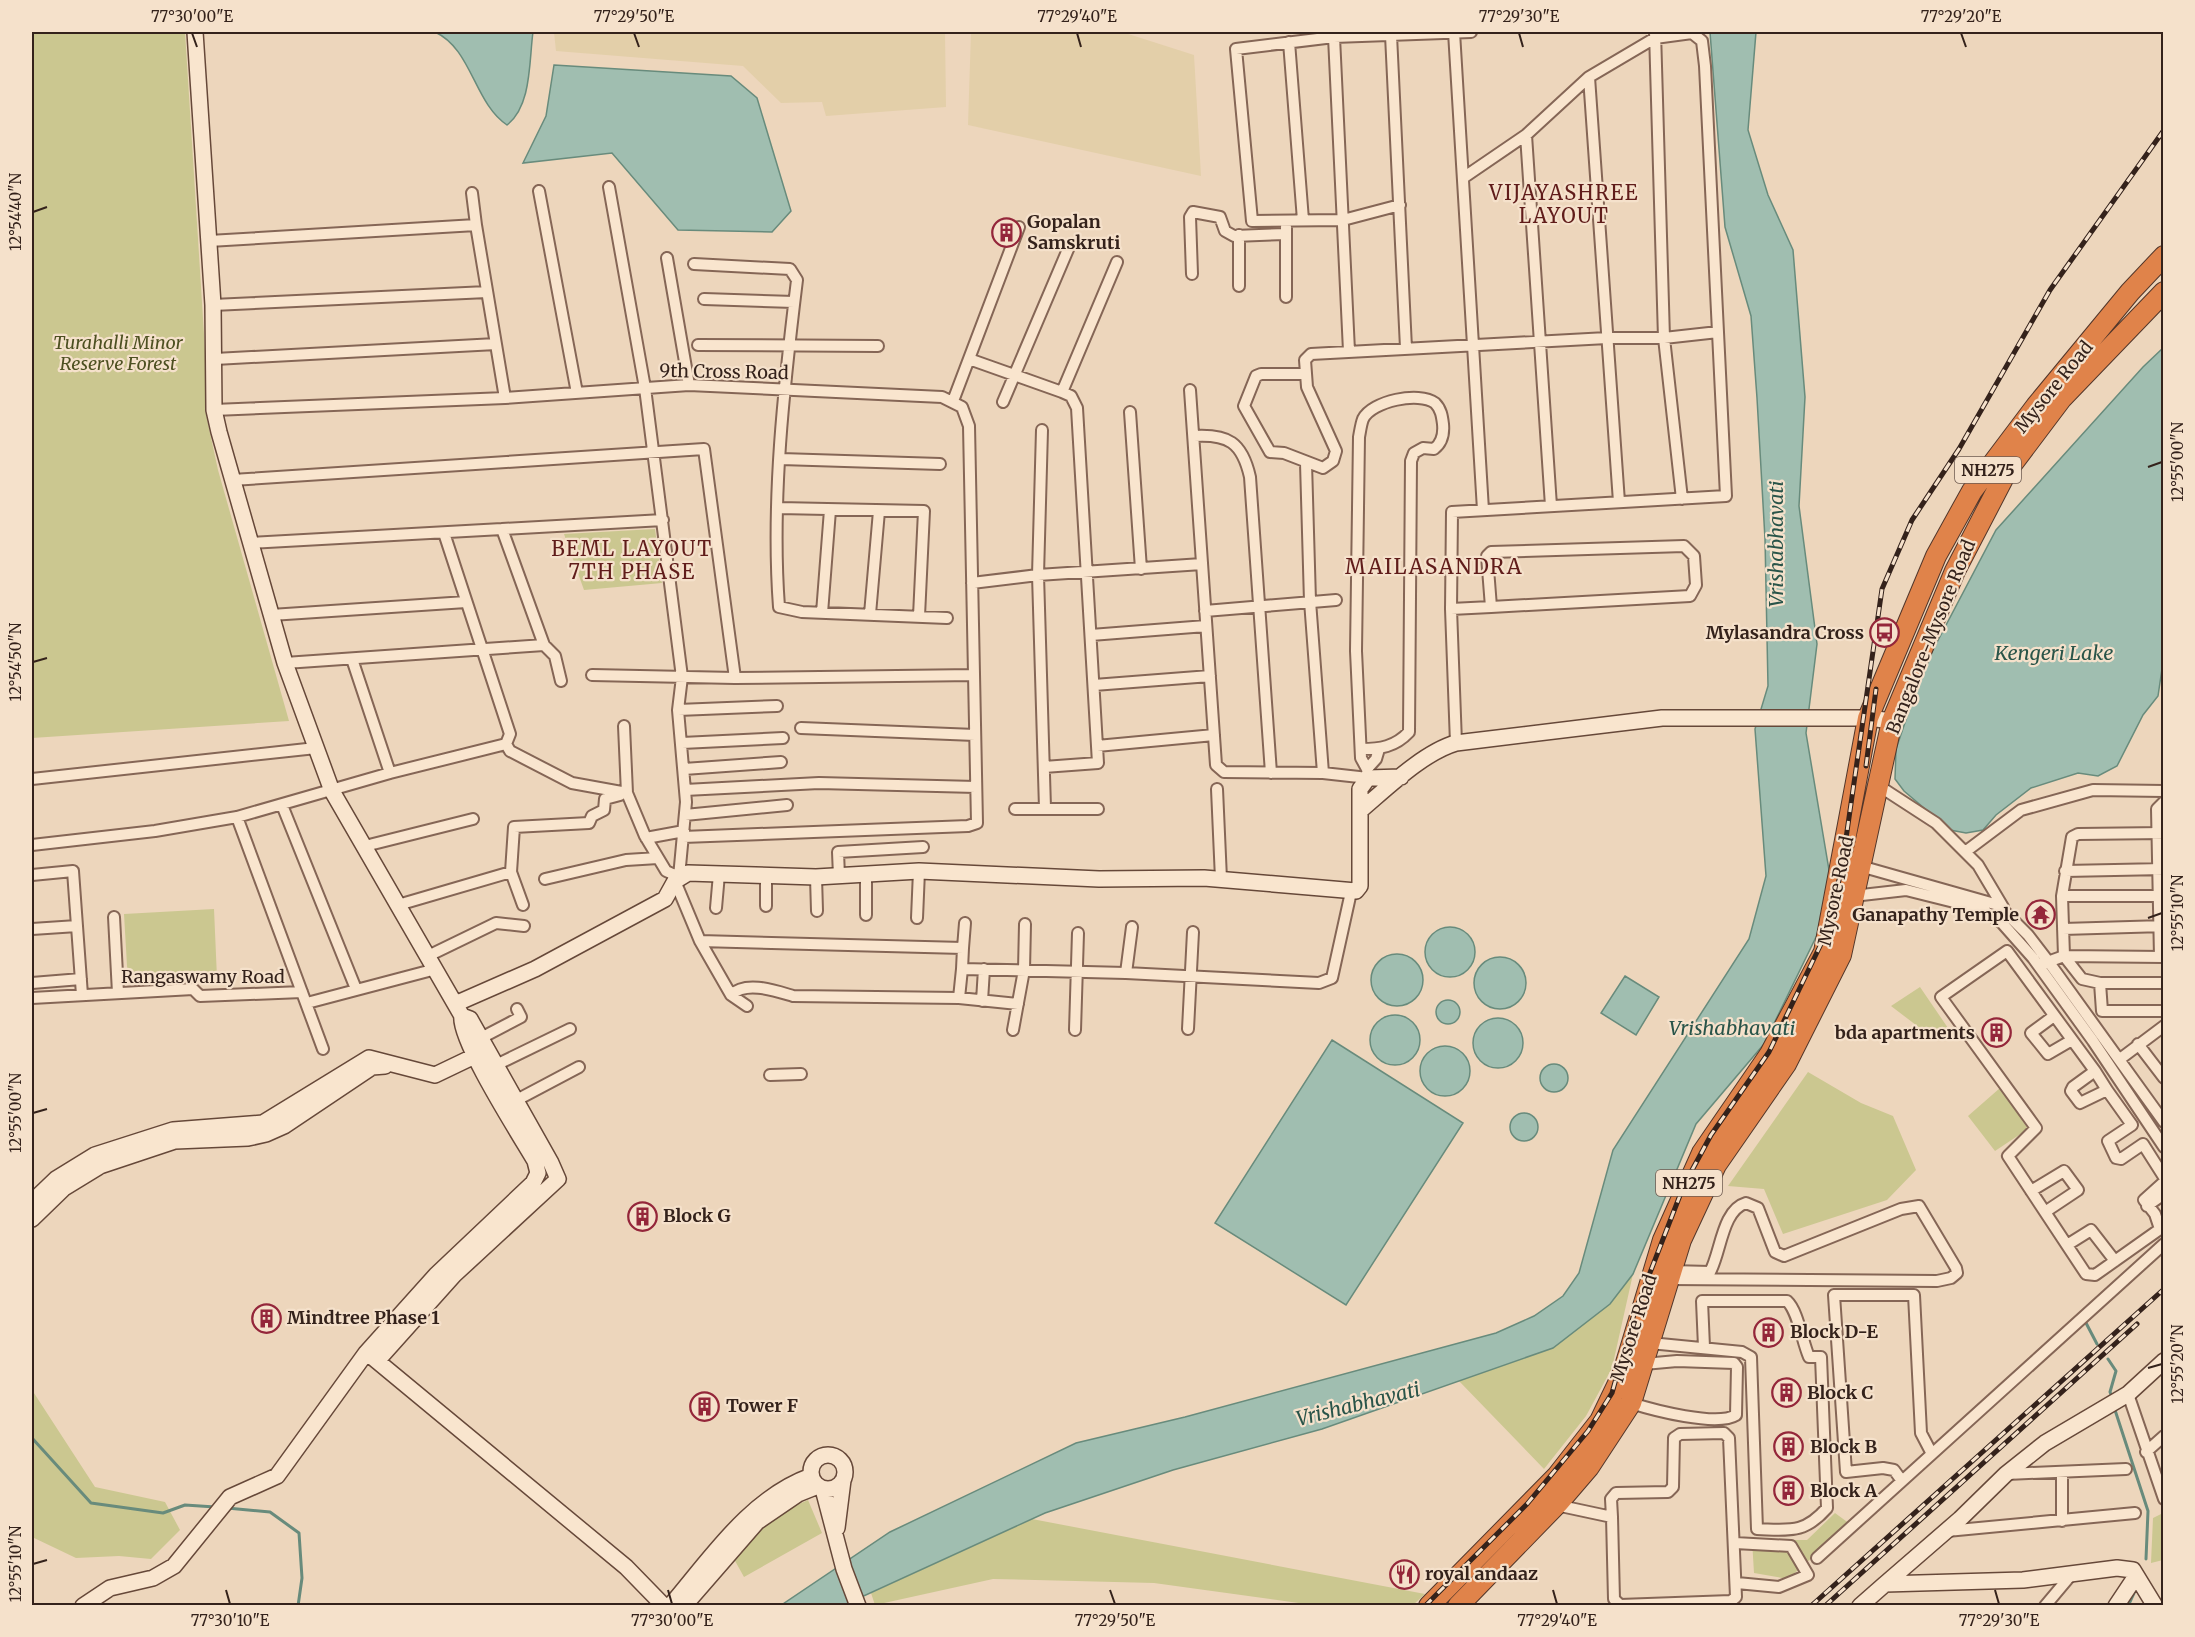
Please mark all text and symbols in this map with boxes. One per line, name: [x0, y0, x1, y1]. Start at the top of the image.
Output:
text: 77°30'00"E: [151, 7, 233, 26]
text: 77°29'50"E: [594, 7, 675, 26]
text: 77°29'40"E: [1037, 7, 1117, 26]
text: 77°29'30"E: [1479, 7, 1560, 26]
text: 77°29'20"E: [1921, 7, 2002, 26]
text: 12°54'40"N: [6, 173, 25, 251]
district label: VIJAYASHREE LAYOUT: [1488, 180, 1639, 228]
place label: Gopalan Samskruti: [1027, 210, 1120, 254]
building icon: Gopalan Samskruti: [990, 216, 1022, 248]
park label: Turahalli Minor Reserve Forest: [53, 331, 184, 375]
street label: Mysore Road: [2010, 336, 2098, 437]
street label: 9th Cross Road: [659, 359, 789, 384]
text: 12°55'00"N: [2168, 422, 2187, 502]
road number: NH275: [1955, 457, 2021, 483]
water label: Vrishabhavati: [1763, 481, 1788, 607]
district label: BEML LAYOUT 7TH PHASE: [551, 536, 713, 584]
street label: Bangalore-Mysore Road: [1881, 536, 1980, 737]
district label: MAILASANDRA: [1345, 553, 1523, 580]
bus stop icon: Mylasandra Cross: [1869, 617, 1901, 649]
place label: Mylasandra Cross: [1706, 621, 1864, 644]
text: 12°54'50"N: [6, 622, 25, 701]
water label: Kengeri Lake: [1994, 640, 2113, 665]
street label: Mysore Road: [1813, 834, 1858, 948]
text: 12°55'10"N: [2168, 874, 2187, 951]
temple icon: Ganapathy Temple: [2024, 899, 2056, 931]
place label: Ganapathy Temple: [1852, 903, 2019, 926]
street label: Rangaswamy Road: [121, 965, 285, 988]
water label: Vrishabhavati: [1669, 1015, 1795, 1040]
building icon: bda apartments: [1980, 1017, 2012, 1049]
place label: bda apartments: [1835, 1021, 1975, 1044]
text: 12°55'00"N: [6, 1073, 25, 1153]
road number: NH275: [1656, 1170, 1722, 1196]
building icon: Block G: [626, 1200, 658, 1232]
place label: Block G: [663, 1204, 731, 1227]
street label: Mysore Road: [1605, 1271, 1662, 1385]
building icon: Mindtree Phase 1: [250, 1302, 282, 1334]
place label: Mindtree Phase 1: [287, 1306, 440, 1329]
building icon: Block D-E: [1753, 1316, 1785, 1348]
place label: Block D-E: [1790, 1320, 1878, 1343]
text: 12°55'20"N: [2168, 1324, 2187, 1404]
water label: Vrishabhavati: [1293, 1376, 1422, 1431]
building icon: Block C: [1770, 1377, 1802, 1409]
place label: Block C: [1807, 1381, 1873, 1404]
building icon: Tower F: [689, 1390, 721, 1422]
place label: Tower F: [726, 1394, 798, 1417]
building icon: Block B: [1773, 1431, 1805, 1463]
place label: Block B: [1810, 1435, 1877, 1458]
building icon: Block A: [1773, 1475, 1805, 1507]
place label: Block A: [1810, 1479, 1877, 1502]
text: 12°55'10"N: [6, 1525, 25, 1602]
restaurant icon: royal andaaz: [1388, 1558, 1420, 1590]
place label: royal andaaz: [1425, 1562, 1538, 1585]
text: 77°30'10"E: [191, 1611, 270, 1630]
text: 77°30'00"E: [631, 1611, 713, 1630]
text: 77°29'50"E: [1075, 1611, 1156, 1630]
text: 77°29'40"E: [1517, 1611, 1597, 1630]
text: 77°29'30"E: [1959, 1611, 2040, 1630]

